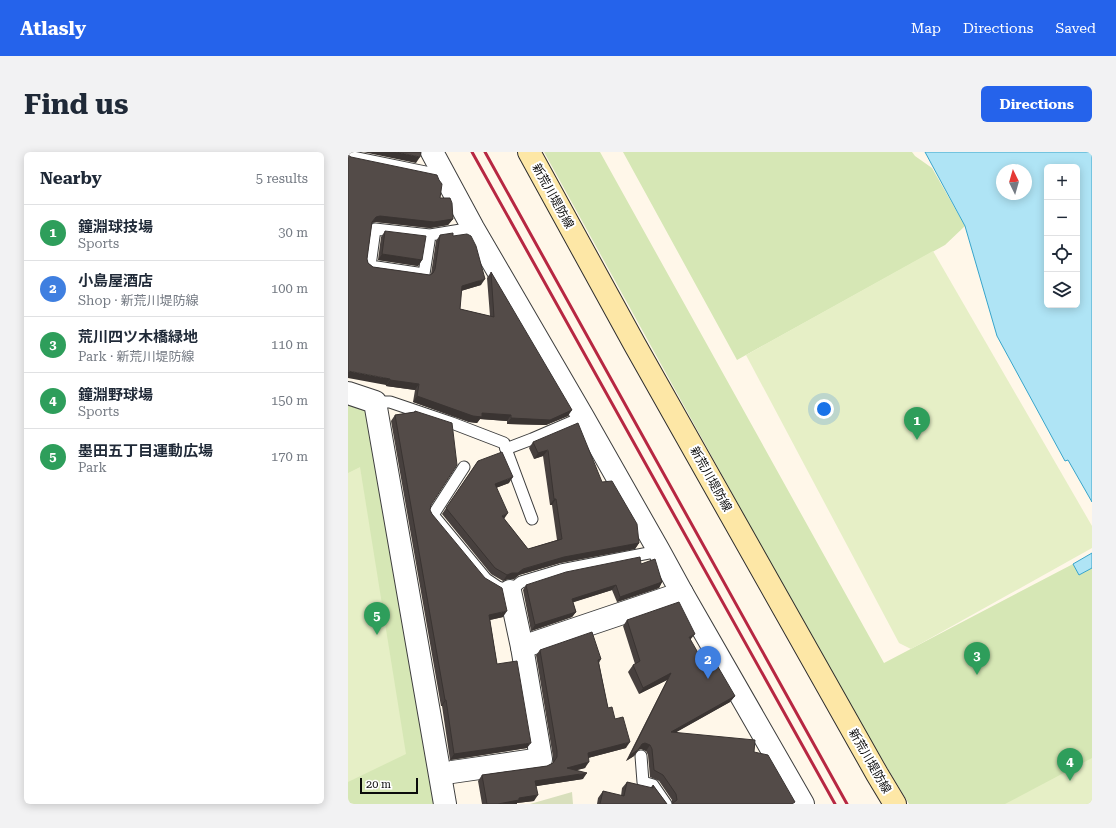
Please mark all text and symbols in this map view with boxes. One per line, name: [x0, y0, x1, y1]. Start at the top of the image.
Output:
text: Atlasly: [20, 17, 86, 40]
text: Map: [911, 20, 941, 36]
text: Directions: [963, 20, 1033, 36]
text: Saved: [1055, 20, 1096, 36]
button: Directions: [981, 86, 1092, 122]
text: Find us: [24, 88, 128, 121]
street label: 新荒川堤防線: [529, 161, 577, 231]
north arrow: [996, 164, 1032, 200]
map controls: [1044, 164, 1080, 308]
button: +: [1044, 164, 1080, 200]
text: Nearby: [40, 168, 102, 188]
text: 5 results: [256, 171, 308, 186]
button: −: [1044, 200, 1080, 236]
text: 鐘淵球技場: [78, 218, 153, 236]
text: 1: [49, 225, 57, 240]
text: 30 m: [278, 225, 308, 240]
text: Sports: [78, 236, 119, 251]
button: locate: [1044, 236, 1080, 272]
text: 小島屋酒店: [78, 272, 153, 290]
button: layers: [1044, 272, 1080, 308]
text: 2: [49, 281, 57, 296]
text: 100 m: [271, 281, 308, 296]
text: Shop · 新荒川堤防線: [78, 293, 199, 308]
text: 荒川四ツ木橋緑地: [78, 328, 198, 346]
text: 3: [49, 337, 57, 352]
text: 110 m: [271, 337, 308, 352]
text: Park · 新荒川堤防線: [78, 349, 195, 364]
text: 鐘淵野球場: [78, 386, 153, 404]
text: 4: [49, 393, 57, 408]
text: 150 m: [271, 393, 308, 408]
your location: [814, 399, 834, 419]
text: Sports: [78, 404, 119, 419]
pin: 1: [904, 407, 930, 440]
text: 墨田五丁目運動広場: [78, 442, 213, 460]
street label: 新荒川堤防線: [687, 444, 735, 514]
text: 5: [49, 449, 57, 464]
text: 170 m: [271, 449, 308, 464]
text: Park: [78, 460, 107, 475]
pin: 5: [364, 602, 390, 635]
pin: 3: [964, 642, 990, 675]
pin: 2: [695, 646, 721, 679]
street label: 新荒川堤防線: [846, 726, 894, 796]
pin: 4: [1057, 748, 1083, 781]
scale bar: [360, 776, 418, 795]
text: 20 m: [366, 778, 391, 791]

